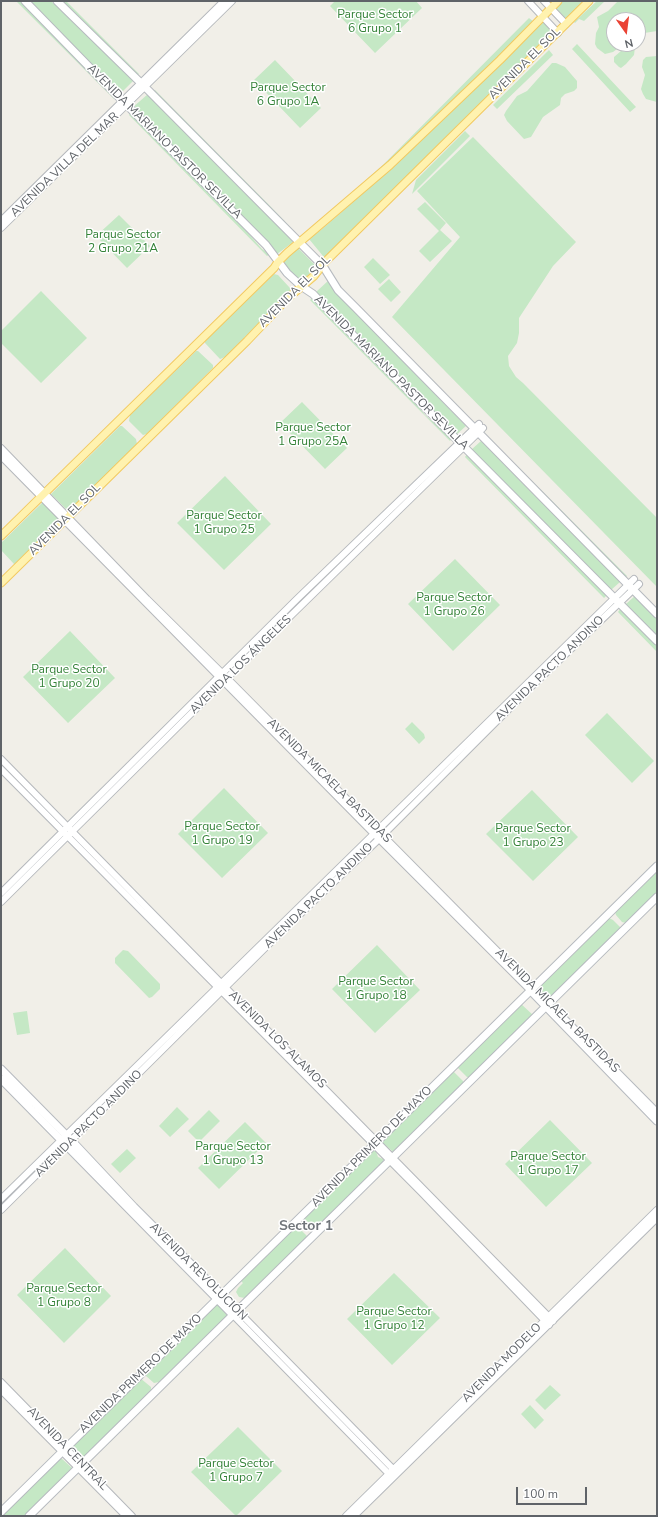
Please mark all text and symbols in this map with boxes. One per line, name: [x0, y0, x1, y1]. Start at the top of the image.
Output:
park label: Parque Sector 6 Grupo 1: [337, 8, 413, 36]
north arrow: [606, 12, 646, 52]
street label: AVENIDA EL SOL: [486, 25, 564, 103]
text: N: [623, 35, 635, 51]
street label: AVENIDA MARIANO PASTOR SEVILLA: [84, 62, 244, 222]
park label: Parque Sector 6 Grupo 1A: [250, 81, 326, 109]
street label: AVENIDA VILLA DEL MAR: [8, 110, 122, 220]
park label: Parque Sector 2 Grupo 21A: [85, 228, 161, 256]
street label: AVENIDA EL SOL: [256, 253, 334, 331]
street label: AVENIDA MARIANO PASTOR SEVILLA: [311, 293, 471, 453]
park label: Parque Sector 1 Grupo 25A: [275, 421, 351, 449]
street label: AVENIDA EL SOL: [26, 481, 104, 559]
park label: Parque Sector 1 Grupo 25: [186, 509, 262, 537]
park label: Parque Sector 1 Grupo 26: [416, 591, 492, 619]
street label: AVENIDA LOS ÁNGELES: [187, 613, 295, 717]
street label: AVENIDA PACTO ANDINO: [493, 613, 607, 725]
park label: Parque Sector 1 Grupo 20: [31, 663, 107, 691]
street label: AVENIDA MICAELA BASTIDAS: [264, 716, 394, 846]
park label: Parque Sector 1 Grupo 19: [184, 820, 260, 848]
park label: Parque Sector 1 Grupo 23: [495, 822, 571, 850]
street label: AVENIDA PACTO ANDINO: [262, 840, 376, 952]
street label: AVENIDA MICAELA BASTIDAS: [492, 946, 622, 1076]
park label: Parque Sector 1 Grupo 18: [338, 975, 414, 1003]
street label: AVENIDA LOS ALAMOS: [225, 988, 329, 1092]
street label: AVENIDA PACTO ANDINO: [32, 1067, 146, 1181]
street label: AVENIDA PRIMERO DE MAYO: [309, 1084, 435, 1210]
park label: Parque Sector 1 Grupo 13: [195, 1140, 271, 1168]
park label: Parque Sector 1 Grupo 17: [510, 1150, 586, 1178]
district label: Sector 1: [279, 1219, 333, 1235]
street label: AVENIDA REVOLUCIÓN: [146, 1220, 250, 1324]
park label: Parque Sector 1 Grupo 8: [26, 1282, 102, 1310]
park label: Parque Sector 1 Grupo 12: [356, 1305, 432, 1333]
street label: AVENIDA PRIMERO DE MAYO: [77, 1311, 205, 1437]
street label: AVENIDA MODELO: [459, 1320, 545, 1406]
street label: AVENIDA CENTRAL: [24, 1404, 110, 1494]
park label: Parque Sector 1 Grupo 7: [198, 1457, 274, 1485]
scale bar: [518, 1479, 589, 1505]
text: 100 m: [523, 1486, 558, 1502]

